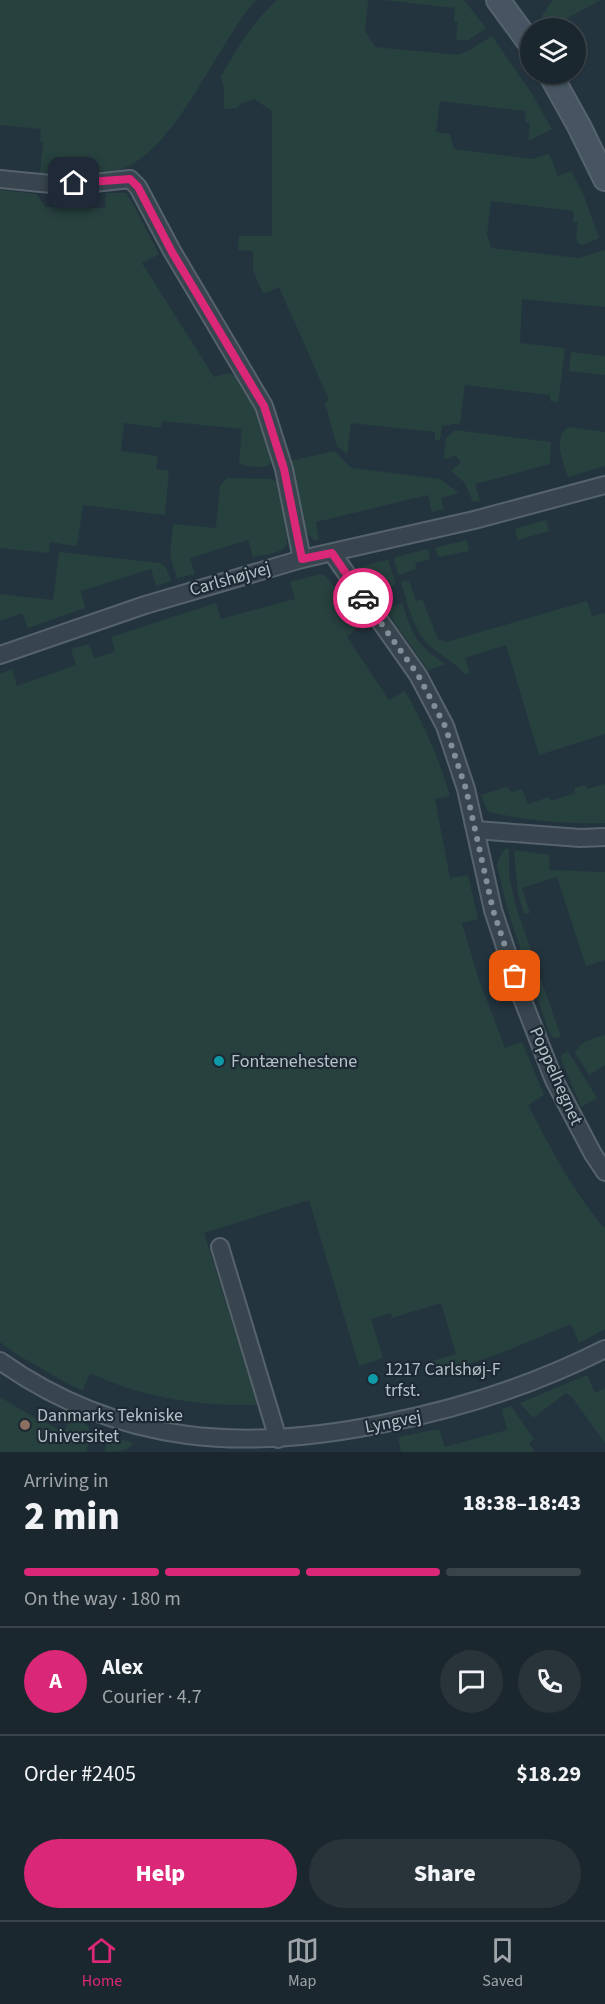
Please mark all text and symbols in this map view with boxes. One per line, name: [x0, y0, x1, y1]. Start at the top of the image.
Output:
map controls: [520, 18, 586, 84]
button: layers: [520, 18, 586, 84]
pin: [48, 157, 99, 208]
icon: home: [57, 166, 90, 199]
street label: Carlshøjvej: [186, 555, 274, 603]
courier: [333, 568, 393, 628]
icon: car: [347, 582, 380, 615]
pin: [489, 950, 540, 1001]
icon: bag: [498, 959, 531, 992]
street label: Poppelhegnet: [523, 1023, 589, 1129]
place label: Fontænehestene: [231, 1049, 357, 1074]
marker: Fontænehestene: [212, 1054, 226, 1068]
place label: 1217 Carlshøj-F trfst.: [385, 1357, 501, 1403]
marker: 1217 Carlshøj-F trfst.: [366, 1372, 380, 1386]
place label: Danmarks Tekniske Universitet: [37, 1403, 183, 1449]
street label: Lyngvej: [363, 1404, 423, 1440]
marker: Danmarks Tekniske Universitet: [18, 1418, 32, 1432]
text: Arriving in: [24, 1467, 109, 1495]
text: 18:38–18:43: [463, 1487, 581, 1519]
text: 2 min: [24, 1489, 120, 1545]
text: On the way · 180 m: [24, 1585, 181, 1613]
button: chat: [440, 1650, 503, 1713]
button: phone: [518, 1650, 581, 1713]
text: Alex: [102, 1651, 143, 1683]
text: A: [49, 1665, 62, 1697]
text: Courier · 4.7: [102, 1683, 202, 1711]
text: Order #2405: [24, 1758, 136, 1790]
text: $18.29: [516, 1758, 581, 1790]
button: Help: [24, 1839, 297, 1908]
button: Share: [309, 1839, 581, 1908]
tab: Home: [82, 1934, 122, 1992]
tab: Map: [286, 1934, 319, 1992]
tab: Saved: [482, 1934, 523, 1992]

